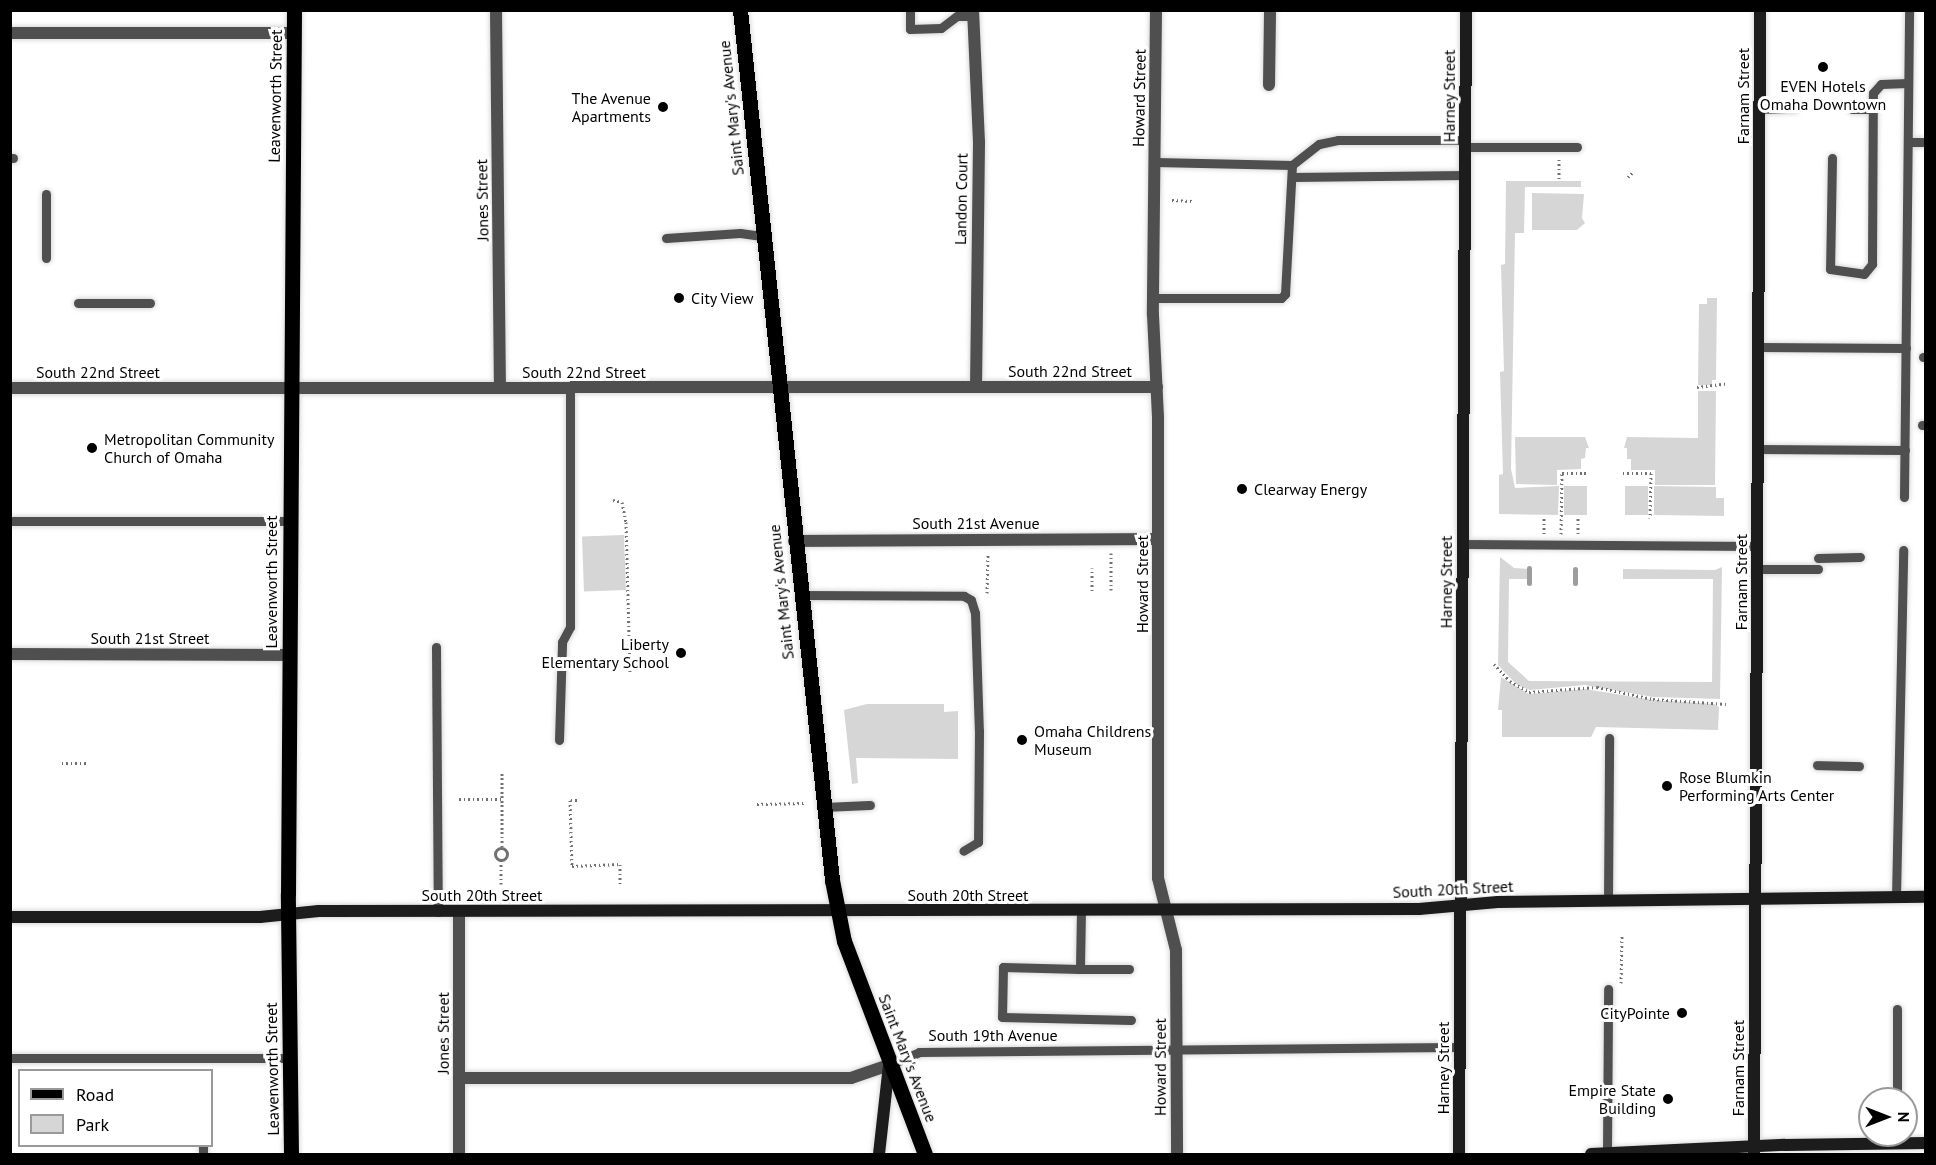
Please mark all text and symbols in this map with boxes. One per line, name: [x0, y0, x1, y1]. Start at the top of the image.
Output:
street label: Leavenworth Street: [264, 29, 286, 163]
street label: Saint Mary's Avenue: [714, 39, 748, 177]
street label: Farnam Street: [1733, 48, 1753, 144]
street label: Howard Street: [1129, 49, 1149, 147]
street label: Harney Street: [1439, 49, 1459, 143]
marker: EVEN Hotels Omaha Downtown: [1816, 60, 1830, 74]
place label: EVEN Hotels Omaha Downtown: [1760, 76, 1886, 114]
place label: The Avenue Apartments: [571, 88, 651, 126]
marker: The Avenue Apartments: [656, 100, 670, 114]
street label: Landon Court: [951, 153, 971, 245]
street label: Jones Street: [472, 159, 492, 241]
place label: City View: [691, 288, 755, 308]
marker: City View: [672, 291, 686, 305]
street label: South 22nd Street: [1008, 361, 1132, 381]
street label: South 22nd Street: [36, 362, 160, 382]
street label: South 22nd Street: [522, 362, 646, 382]
place label: Metropolitan Community Church of Omaha: [104, 429, 274, 467]
marker: Metropolitan Community Church of Omaha: [85, 441, 99, 455]
place label: Clearway Energy: [1254, 479, 1368, 499]
marker: Clearway Energy: [1235, 482, 1249, 496]
street label: South 21st Avenue: [912, 513, 1040, 533]
street label: Leavenworth Street: [261, 515, 281, 649]
street label: Saint Mary's Avenue: [764, 523, 798, 661]
street label: Farnam Street: [1731, 534, 1751, 630]
street label: Howard Street: [1132, 535, 1152, 633]
street label: Harney Street: [1436, 535, 1456, 629]
street label: South 21st Street: [91, 628, 209, 648]
place label: Liberty Elementary School: [541, 634, 669, 672]
marker: Liberty Elementary School: [674, 646, 688, 660]
place label: Omaha Childrens Museum: [1034, 721, 1151, 759]
marker: Omaha Childrens Museum: [1015, 733, 1029, 747]
place label: Rose Blumkin Performing Arts Center: [1679, 767, 1835, 805]
marker: Rose Blumkin Performing Arts Center: [1660, 779, 1674, 793]
street label: South 20th Street: [1392, 876, 1514, 902]
street label: South 20th Street: [422, 885, 542, 905]
street label: South 20th Street: [908, 885, 1028, 905]
street label: Saint Mary's Avenue: [875, 991, 941, 1125]
street label: Jones Street: [433, 992, 453, 1074]
street label: Leavenworth Street: [261, 1002, 283, 1136]
place label: CityPointe: [1600, 1003, 1670, 1023]
marker: CityPointe: [1675, 1006, 1689, 1020]
street label: Howard Street: [1150, 1018, 1170, 1116]
street label: Farnam Street: [1728, 1020, 1748, 1116]
street label: Harney Street: [1433, 1021, 1453, 1115]
street label: South 19th Avenue: [928, 1025, 1058, 1045]
legend: [18, 1069, 213, 1147]
place label: Empire State Building: [1568, 1080, 1656, 1118]
text: Road: [76, 1083, 114, 1106]
north arrow: [1858, 1087, 1918, 1147]
marker: Empire State Building: [1661, 1092, 1675, 1106]
text: N: [1894, 1112, 1914, 1122]
text: Park: [76, 1113, 109, 1136]

